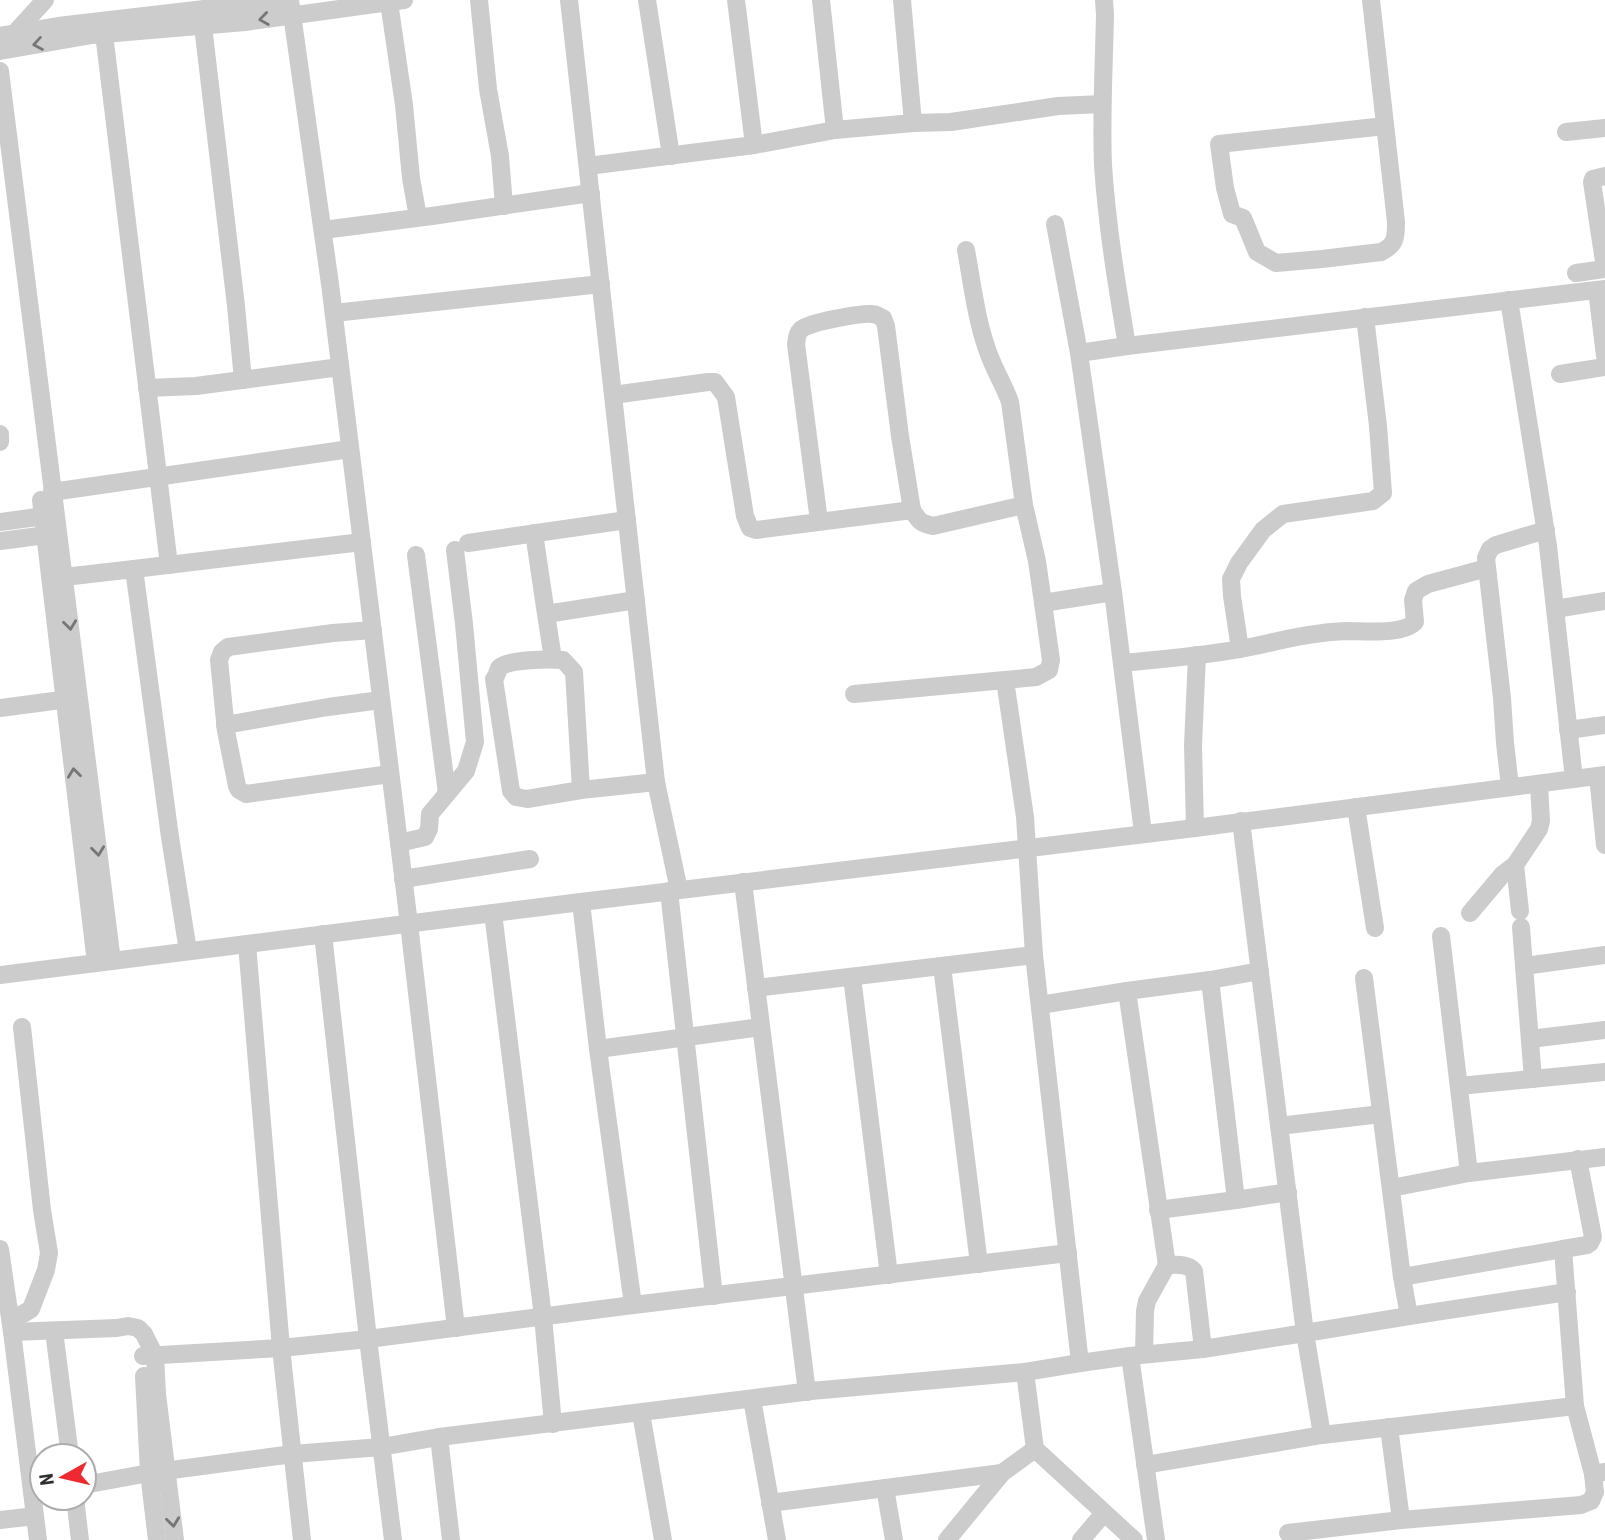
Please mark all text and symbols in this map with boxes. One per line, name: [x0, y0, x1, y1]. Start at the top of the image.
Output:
one-way arrow: [258, 11, 269, 26]
one-way arrow: [32, 36, 44, 51]
one-way arrow: [63, 619, 78, 631]
one-way arrow: [66, 767, 81, 779]
one-way arrow: [90, 845, 105, 857]
north arrow: [28, 1442, 98, 1512]
text: N: [34, 1472, 59, 1487]
one-way arrow: [165, 1516, 180, 1527]

